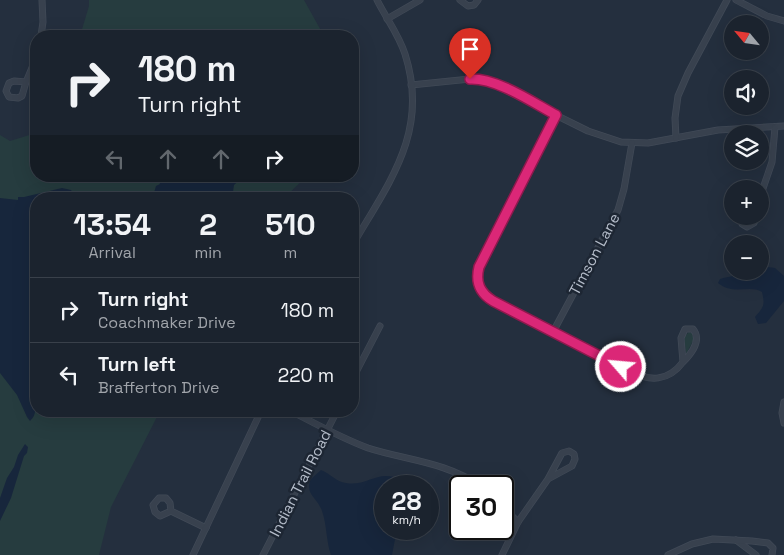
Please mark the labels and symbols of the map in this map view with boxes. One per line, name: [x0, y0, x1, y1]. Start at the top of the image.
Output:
north arrow: [724, 15, 769, 60]
pin: [449, 28, 491, 79]
street label: Timson Lane: [564, 210, 624, 298]
position arrow: [594, 340, 646, 392]
street label: Indian Trail Road: [265, 426, 335, 540]
speed limit sign: 30: [449, 475, 514, 540]

